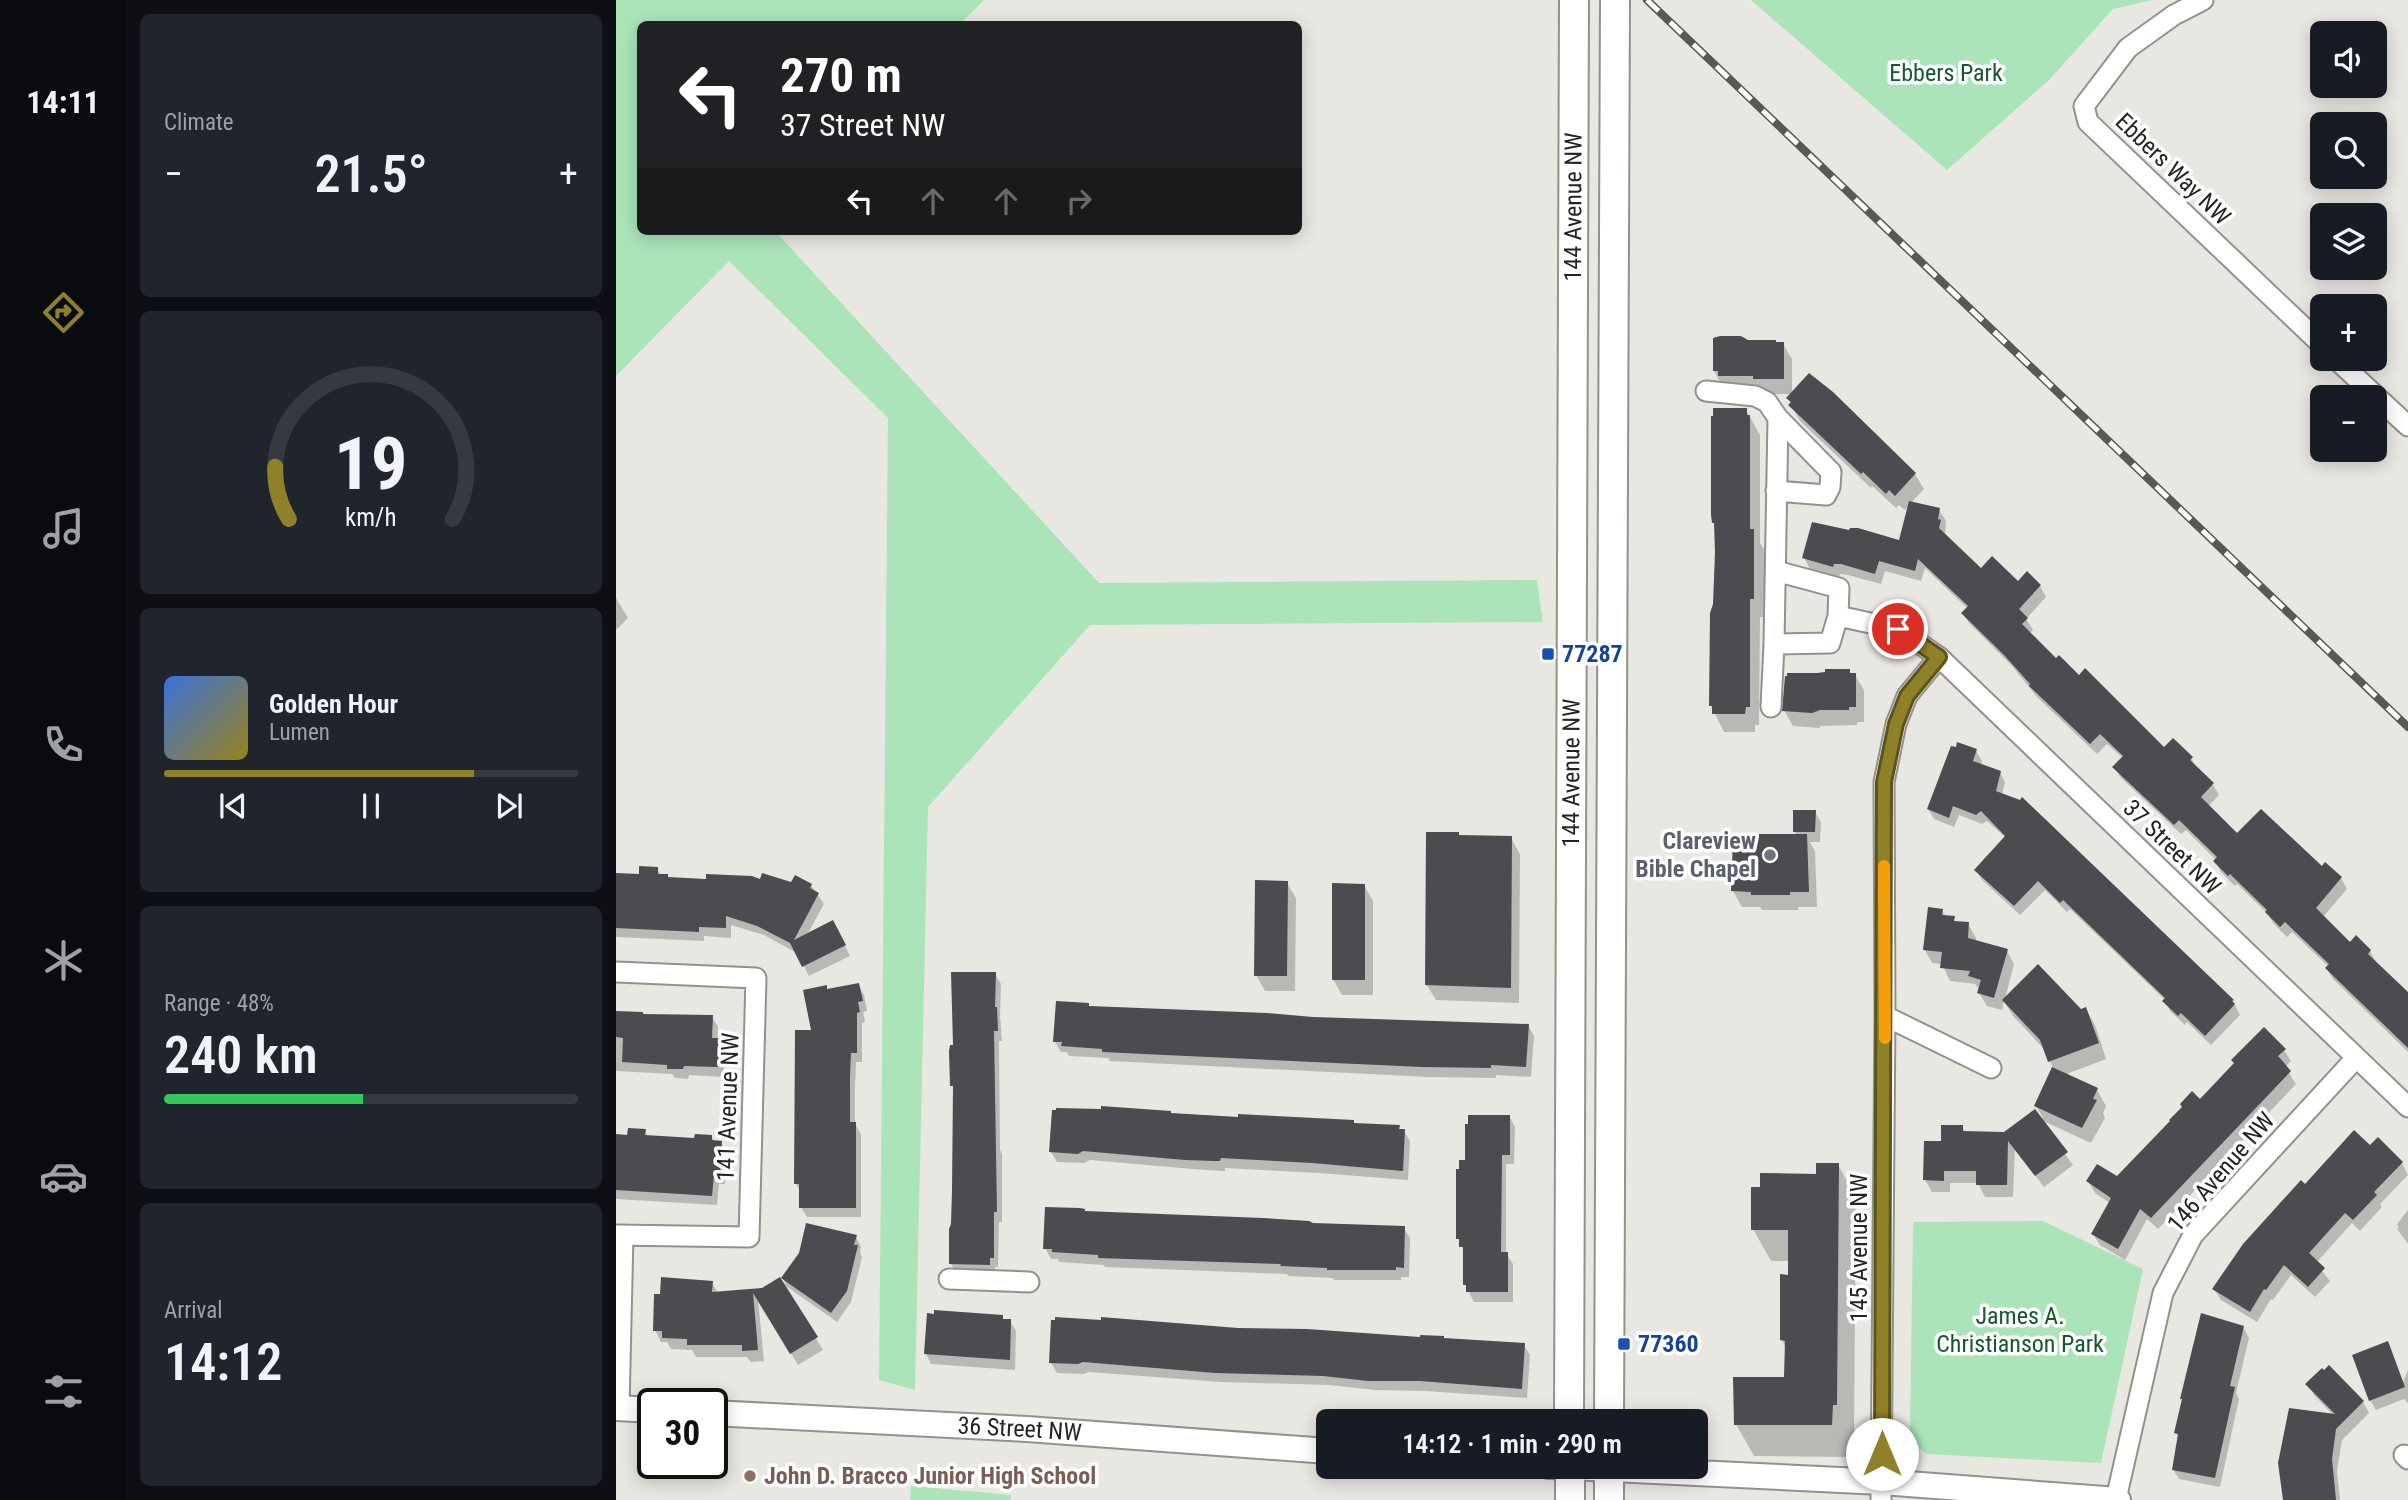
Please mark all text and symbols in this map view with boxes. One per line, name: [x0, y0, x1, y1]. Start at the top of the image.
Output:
map controls: [2310, 21, 2387, 462]
button: sound: [2310, 21, 2387, 98]
text: 270 m: [780, 47, 902, 104]
icon: left: [665, 49, 756, 140]
park label: Ebbers Park: [1889, 59, 2003, 87]
text: 14:11: [26, 83, 100, 121]
text: 37 Street NW: [780, 106, 945, 144]
street label: Ebbers Way NW: [2110, 107, 2236, 231]
text: Climate: [164, 109, 234, 136]
button: search: [2310, 112, 2387, 189]
street label: 144 Avenue NW: [1559, 133, 1588, 282]
text: 21.5°: [314, 144, 428, 205]
text: −: [164, 152, 183, 196]
text: +: [559, 152, 578, 196]
icon: left: [841, 182, 879, 220]
icon: ahead: [914, 182, 952, 220]
icon: ahead: [987, 182, 1025, 220]
icon: right: [1060, 182, 1098, 220]
button: layers: [2310, 203, 2387, 280]
icon: directions: [39, 288, 88, 337]
button: +: [2310, 294, 2387, 371]
button: −: [2310, 385, 2387, 462]
text: 19: [334, 421, 408, 507]
text: km/h: [345, 503, 397, 532]
icon: music: [39, 504, 88, 553]
pin: [1868, 599, 1928, 659]
icon: arrive: [1879, 610, 1917, 648]
place label: 77287: [1562, 640, 1623, 668]
marker: 77287: [1540, 646, 1556, 662]
text: Golden Hour: [269, 689, 398, 719]
street label: 144 Avenue NW: [1557, 699, 1586, 847]
text: Lumen: [269, 719, 330, 746]
icon: phone: [39, 720, 88, 769]
icon: previous: [214, 787, 252, 825]
icon: pause: [352, 787, 390, 825]
icon: next: [490, 787, 528, 825]
street label: 37 Street NW: [2118, 794, 2226, 900]
place label: Clareview Bible Chapel: [1635, 827, 1756, 883]
marker: Clareview Bible Chapel: [1762, 847, 1778, 863]
icon: climate: [39, 936, 88, 985]
text: Range · 48%: [164, 990, 274, 1017]
text: 240 km: [164, 1025, 318, 1086]
street label: 141 Avenue NW: [711, 1032, 745, 1182]
street label: 146 Avenue NW: [2162, 1107, 2280, 1237]
icon: car: [39, 1152, 88, 1201]
street label: 145 Avenue NW: [1845, 1174, 1873, 1322]
text: Arrival: [164, 1297, 223, 1324]
park label: James A. Christianson Park: [1936, 1302, 2104, 1358]
place label: 77360: [1638, 1330, 1699, 1358]
text: 14:12: [164, 1332, 282, 1393]
marker: 77360: [1616, 1336, 1632, 1352]
icon: filters: [39, 1367, 88, 1416]
speed limit sign: 30: [637, 1388, 728, 1479]
street label: 36 Street NW: [957, 1411, 1083, 1447]
position arrow: [1845, 1417, 1919, 1491]
text: 14:12 · 1 min · 290 m: [1402, 1429, 1622, 1459]
place label: John D. Bracco Junior High School: [764, 1462, 1096, 1490]
marker: John D. Bracco Junior High School: [742, 1468, 758, 1484]

